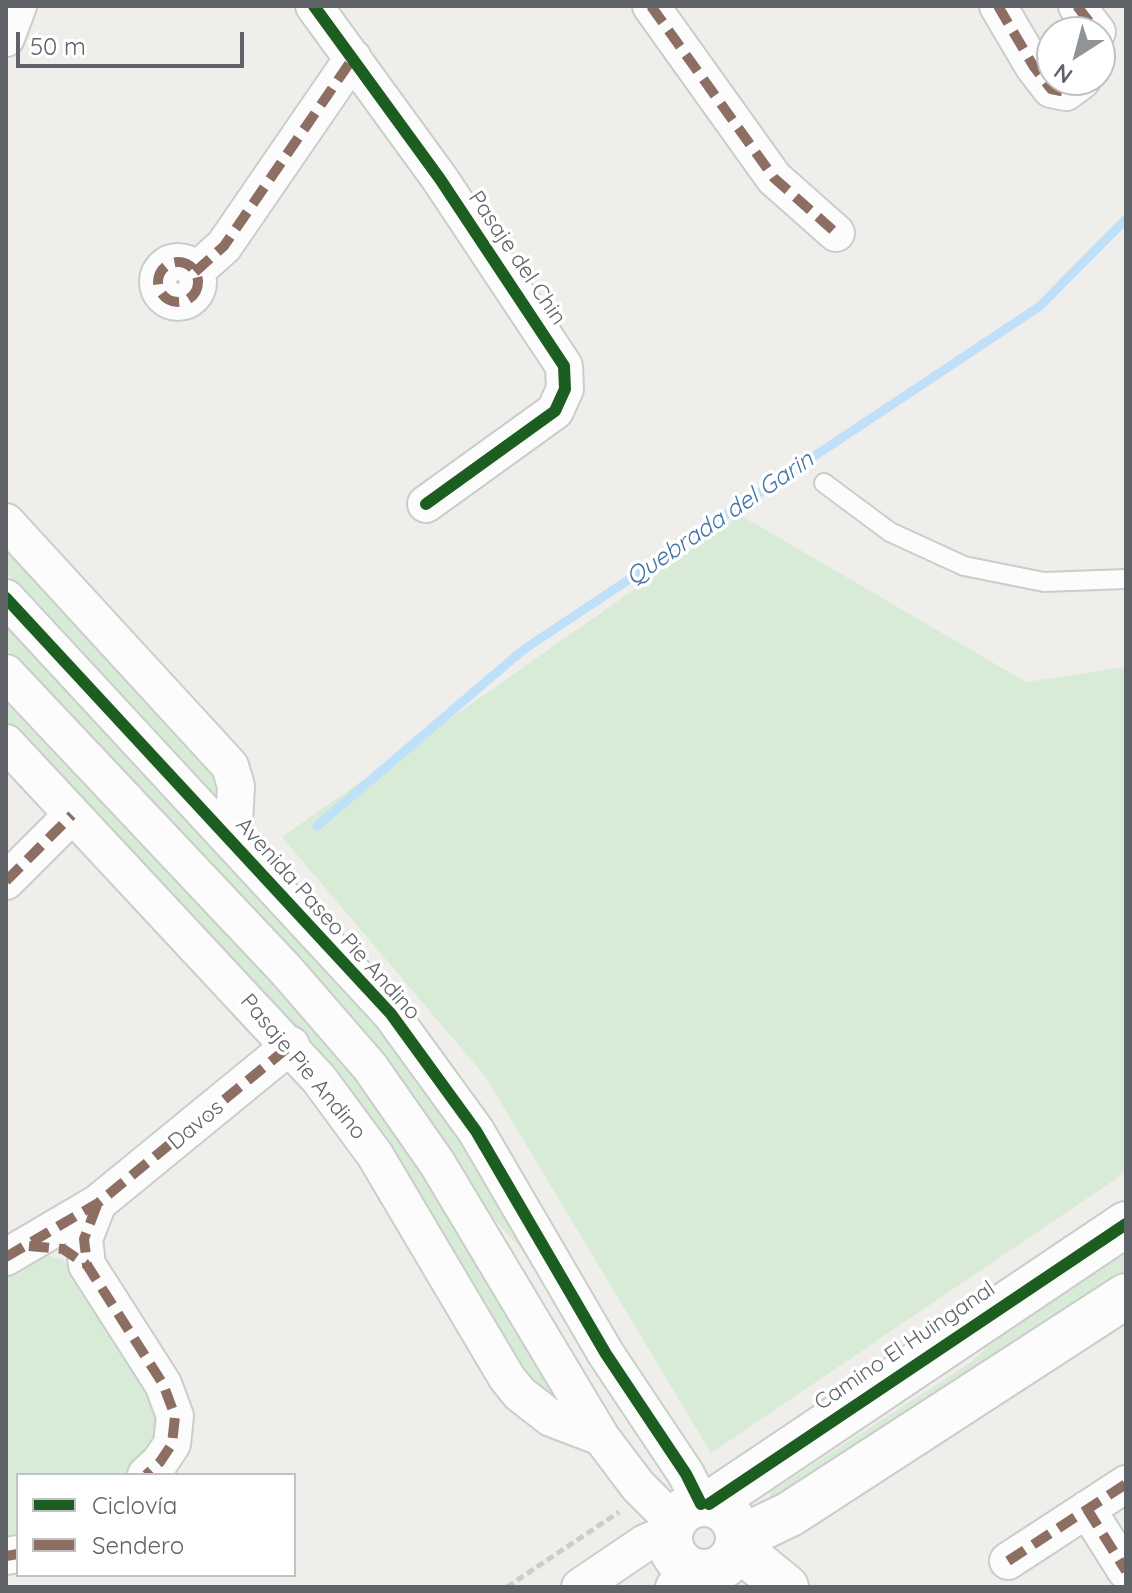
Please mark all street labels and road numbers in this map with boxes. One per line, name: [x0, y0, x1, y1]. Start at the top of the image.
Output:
street label: Pasaje del Chin: [463, 186, 571, 330]
street label: Avenida Paseo Pie Andino: [230, 812, 426, 1026]
street label: Pasaje Pie Andino: [234, 989, 372, 1145]
street label: Davos: [163, 1094, 229, 1156]
street label: Camino El Huinganal: [810, 1276, 1000, 1416]

